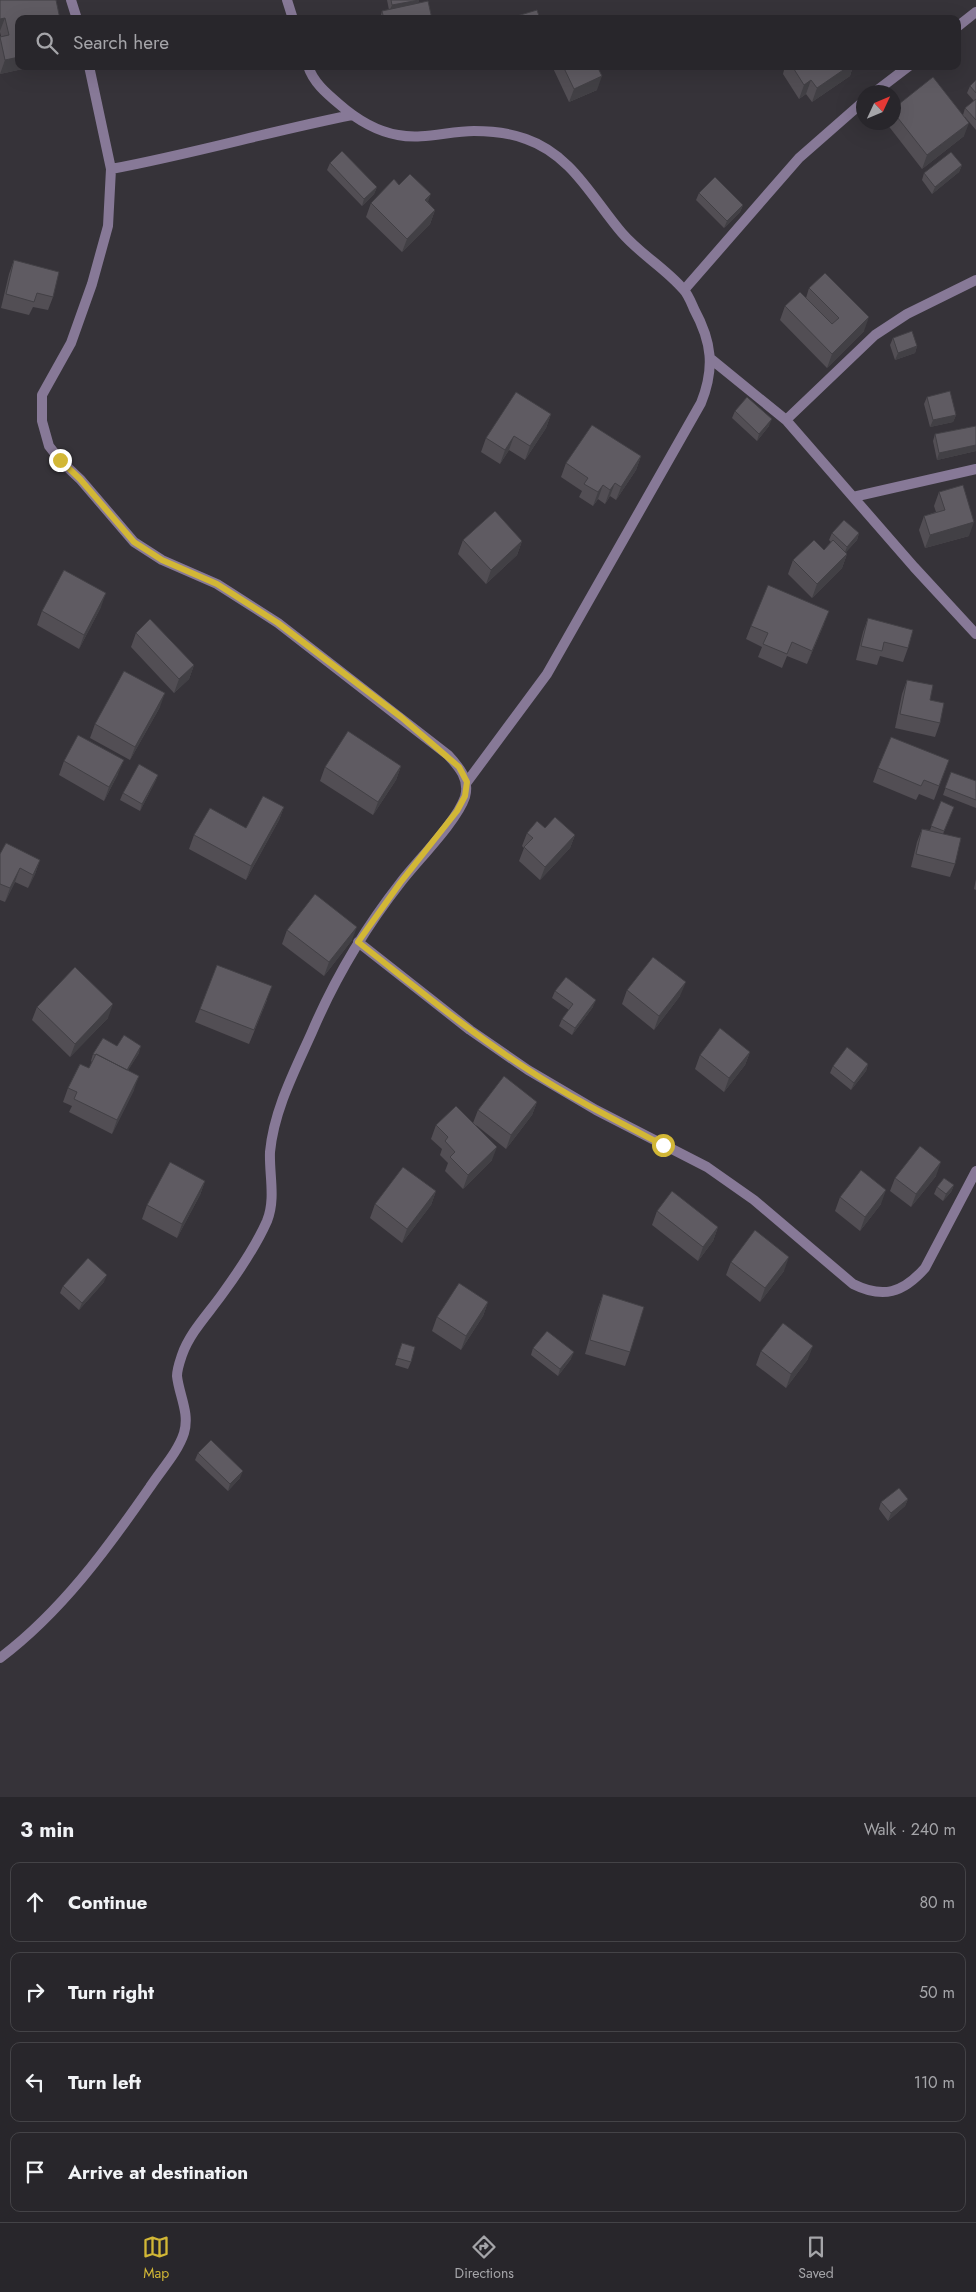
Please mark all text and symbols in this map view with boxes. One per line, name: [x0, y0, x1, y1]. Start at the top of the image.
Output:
search box: [15, 15, 961, 70]
icon: search: [33, 29, 61, 57]
text: Search here: [73, 29, 169, 56]
north arrow: [856, 85, 901, 130]
route end: [49, 449, 72, 472]
route start: [652, 1134, 675, 1157]
text: 3 min: [20, 1815, 74, 1845]
text: Walk · 240 m: [864, 1818, 956, 1841]
icon: ahead: [21, 1888, 49, 1916]
text: Continue: [68, 1889, 147, 1916]
text: 80 m: [919, 1891, 955, 1914]
icon: right: [21, 1978, 49, 2006]
text: Turn right: [68, 1979, 154, 2006]
text: 50 m: [919, 1981, 955, 2004]
icon: left: [21, 2068, 49, 2096]
text: Turn left: [68, 2069, 141, 2096]
text: 110 m: [914, 2071, 955, 2094]
icon: arrive: [21, 2158, 49, 2186]
text: Arrive at destination: [68, 2159, 248, 2186]
tab: Map: [142, 2233, 170, 2283]
tab: Directions: [455, 2233, 514, 2283]
tab: Saved: [798, 2233, 834, 2283]

